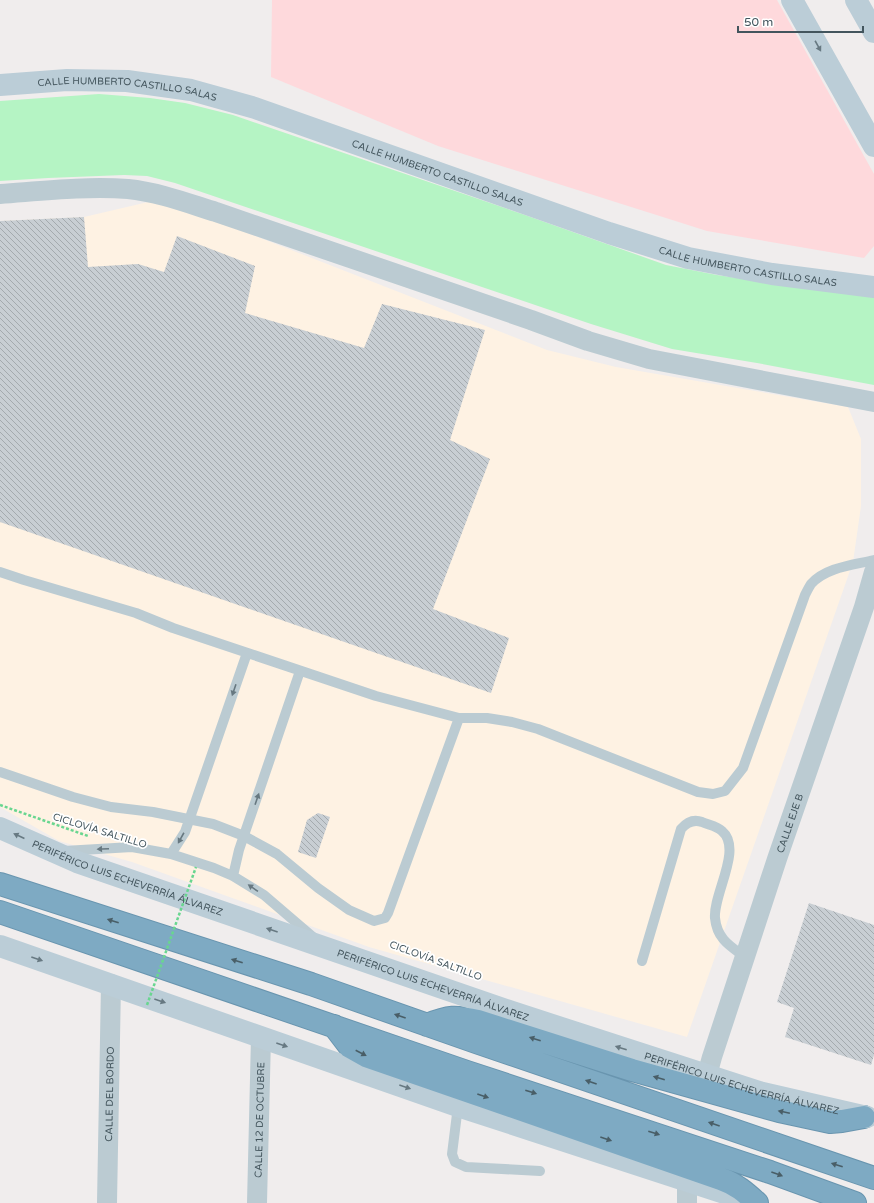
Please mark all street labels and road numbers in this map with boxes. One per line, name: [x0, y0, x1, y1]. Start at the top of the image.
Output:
street label: CALLE HUMBERTO CASTILLO SALAS: [37, 75, 218, 104]
street label: CALLE HUMBERTO CASTILLO SALAS: [350, 138, 525, 209]
street label: CALLE HUMBERTO CASTILLO SALAS: [657, 244, 838, 289]
street label: CALLE EJE B: [775, 792, 806, 855]
street label: CICLOVÍA SALTILLO: [51, 811, 148, 851]
street label: PERIFÉRICO LUIS ECHEVERRÍA ÁLVAREZ: [30, 838, 224, 919]
street label: CICLOVÍA SALTILLO: [388, 939, 484, 983]
street label: PERIFÉRICO LUIS ECHEVERRÍA ÁLVAREZ: [335, 947, 530, 1024]
street label: CALLE DEL BORDO: [103, 1046, 117, 1142]
street label: PERIFÉRICO LUIS ECHEVERRÍA ÁLVAREZ: [643, 1050, 840, 1117]
street label: CALLE 12 DE OCTUBRE: [253, 1062, 267, 1178]

